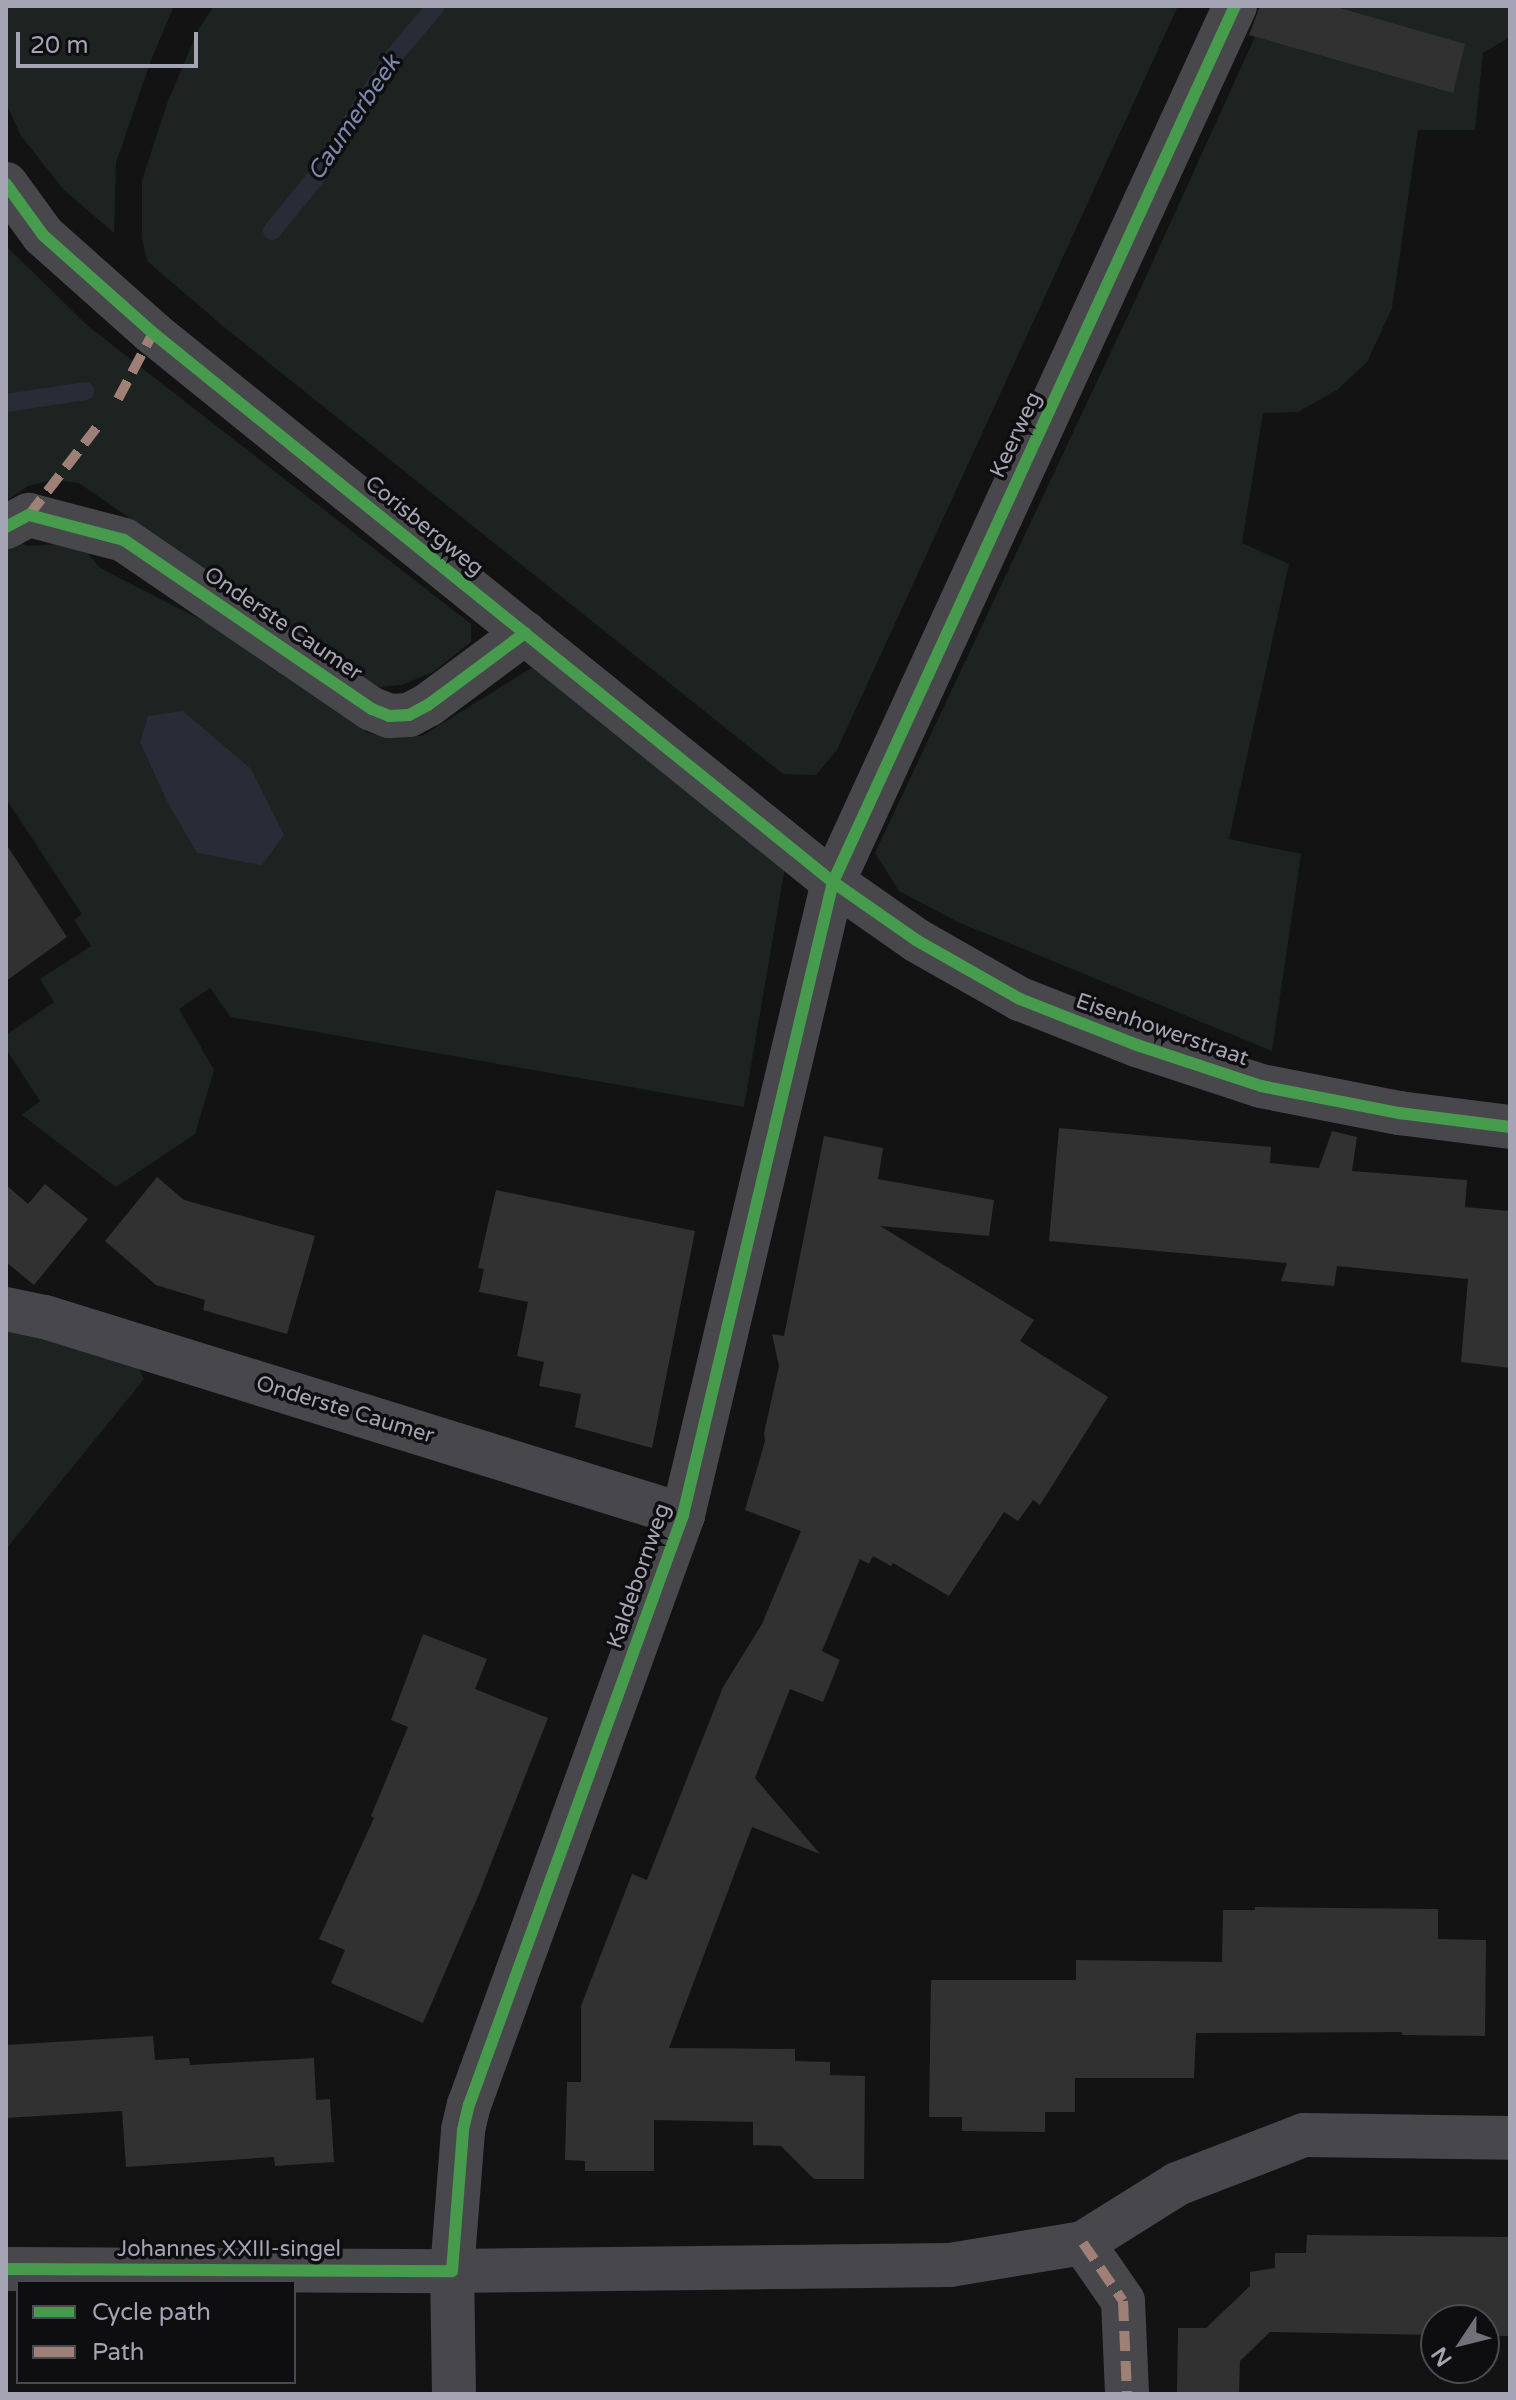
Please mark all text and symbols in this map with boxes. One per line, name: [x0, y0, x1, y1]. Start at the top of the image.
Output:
scale bar: [20, 16, 202, 66]
text: 20 m: [30, 31, 88, 60]
water label: Caumerbeek: [302, 50, 406, 186]
street label: Keerweg: [985, 388, 1047, 482]
street label: Corisbergweg: [359, 470, 489, 582]
street label: Onderste Caumer: [199, 561, 367, 687]
street label: Eisenhowerstraat: [1072, 988, 1252, 1072]
street label: Onderste Caumer: [253, 1370, 437, 1450]
street label: Kaldebornweg: [602, 1500, 676, 1652]
street label: Johannes XXIII-singel: [117, 2237, 341, 2263]
legend: [16, 2280, 296, 2384]
text: Cycle path: [92, 2298, 211, 2327]
north arrow: [1420, 2304, 1500, 2384]
text: Path: [92, 2338, 145, 2367]
text: N: [1426, 2342, 1458, 2371]

